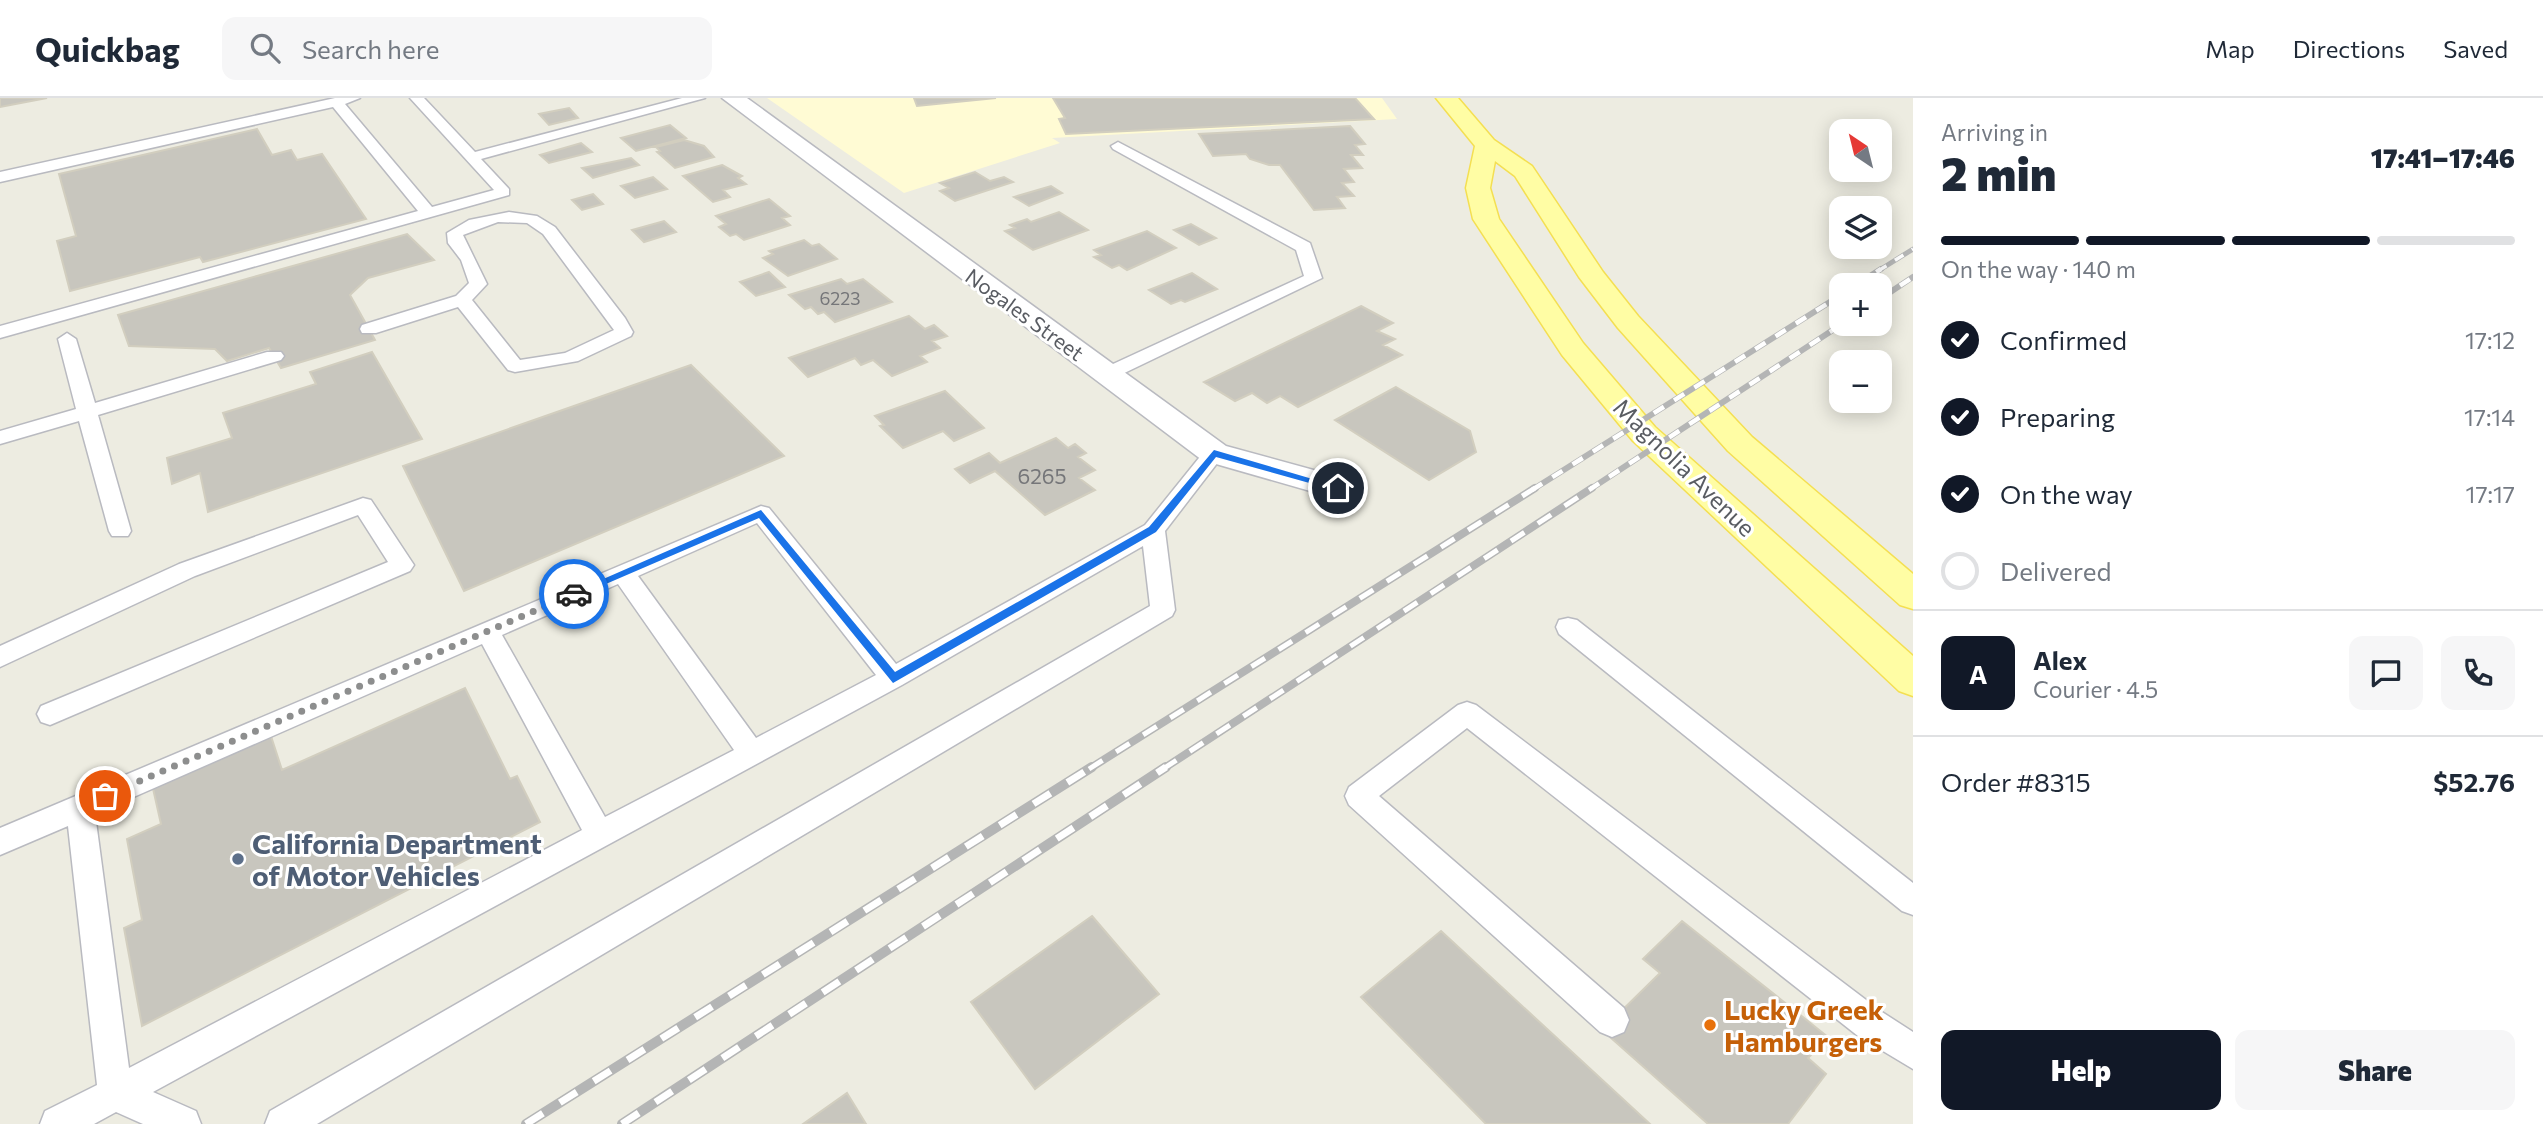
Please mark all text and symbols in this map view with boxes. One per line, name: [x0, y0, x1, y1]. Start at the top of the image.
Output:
search box: [222, 17, 712, 80]
text: Quickbag: [35, 28, 180, 69]
icon: search: [246, 29, 284, 67]
text: Search here: [302, 33, 439, 64]
text: Map: [2205, 34, 2255, 63]
text: Directions: [2293, 34, 2405, 63]
text: Saved: [2443, 34, 2508, 63]
text: Arriving in: [1941, 118, 2048, 146]
north arrow: [1829, 119, 1892, 182]
map controls: [1829, 119, 1892, 413]
text: 17:41–17:46: [2371, 142, 2515, 173]
text: 2 min: [1941, 144, 2057, 200]
button: layers: [1829, 196, 1892, 259]
text: On the way · 140 m: [1941, 255, 2136, 283]
street label: Nogales Street: [961, 263, 1089, 365]
button: +: [1829, 273, 1892, 336]
house number: 6223: [819, 287, 861, 309]
icon: check: [1941, 321, 1979, 359]
text: Confirmed: [2000, 324, 2127, 355]
text: 17:12: [2465, 326, 2515, 354]
button: −: [1829, 350, 1892, 413]
street label: Magnolia Avenue: [1608, 392, 1762, 542]
icon: check: [1941, 398, 1979, 436]
text: Preparing: [2000, 401, 2115, 432]
text: 17:14: [2464, 403, 2515, 431]
pin: [1308, 458, 1368, 518]
house number: 6265: [1017, 463, 1067, 488]
icon: home: [1319, 469, 1357, 507]
icon: check: [1941, 475, 1979, 513]
text: On the way: [2000, 478, 2133, 509]
text: 17:17: [2466, 480, 2515, 508]
text: Delivered: [2000, 555, 2111, 586]
courier: [539, 559, 609, 629]
icon: car: [555, 575, 593, 613]
button: chat: [2349, 636, 2423, 710]
button: phone: [2441, 636, 2515, 710]
text: Alex: [2033, 644, 2087, 675]
text: A: [1969, 658, 1987, 689]
text: Courier · 4.5: [2033, 675, 2158, 703]
pin: [75, 766, 135, 826]
text: Order #8315: [1941, 766, 2091, 797]
text: $52.76: [2433, 766, 2515, 797]
icon: bag: [86, 777, 124, 815]
place label: California Department of Motor Vehicles: [252, 826, 542, 892]
marker: California Department of Motor Vehicles: [230, 851, 246, 867]
place label: Lucky Greek Hamburgers: [1724, 992, 1884, 1058]
marker: Lucky Greek Hamburgers: [1702, 1017, 1718, 1033]
button: Help: [1941, 1030, 2221, 1110]
button: Share: [2235, 1030, 2515, 1110]

